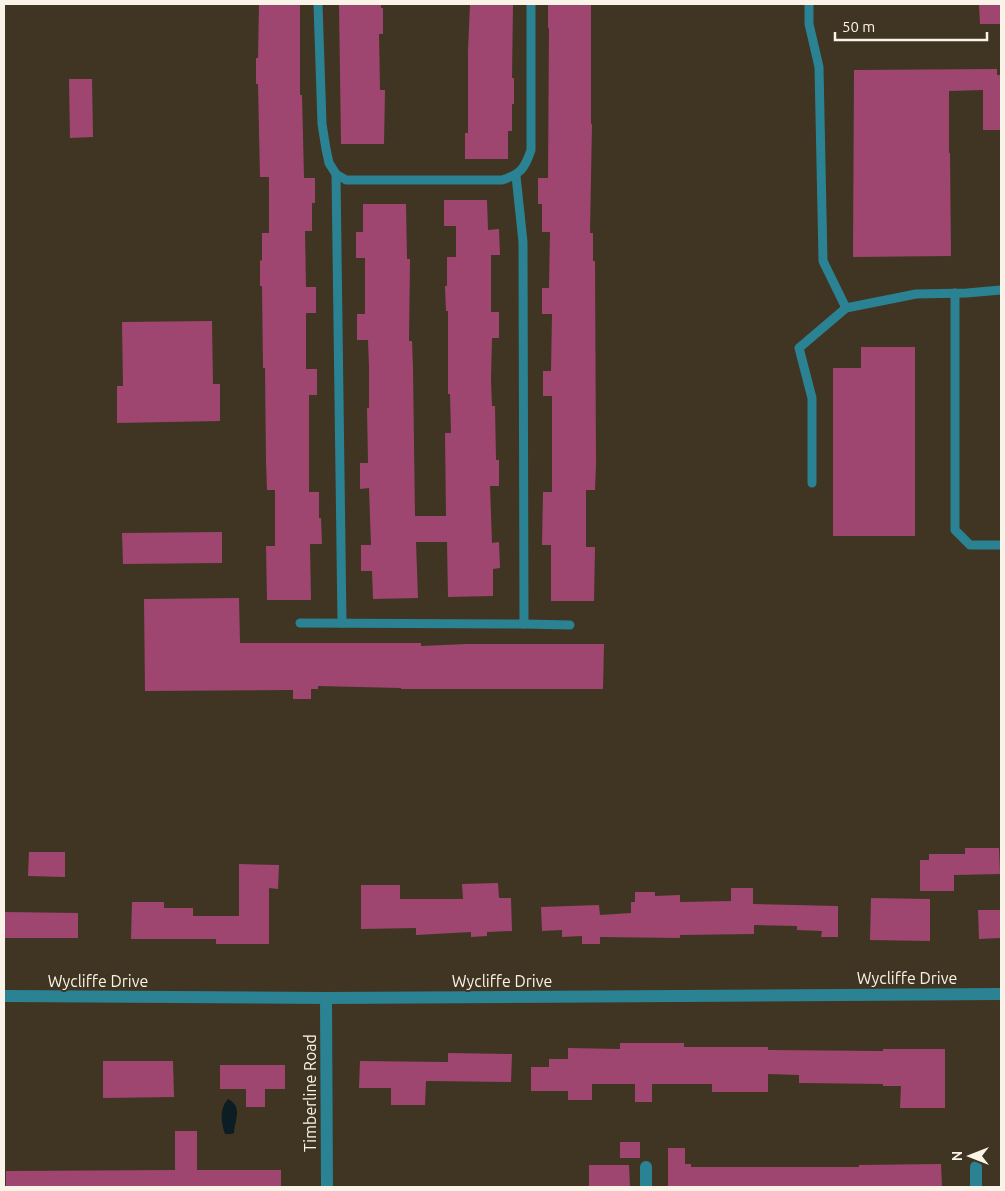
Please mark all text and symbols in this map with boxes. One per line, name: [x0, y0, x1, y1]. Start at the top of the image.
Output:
scale bar: [835, 10, 988, 42]
text: 50 m: [842, 18, 875, 35]
street label: Wycliffe Drive: [857, 969, 957, 987]
street label: Wycliffe Drive: [48, 972, 148, 990]
street label: Wycliffe Drive: [452, 972, 552, 990]
street label: Timberline Road: [301, 1034, 319, 1152]
north arrow: [945, 1131, 995, 1181]
text: N: [949, 1151, 965, 1161]

